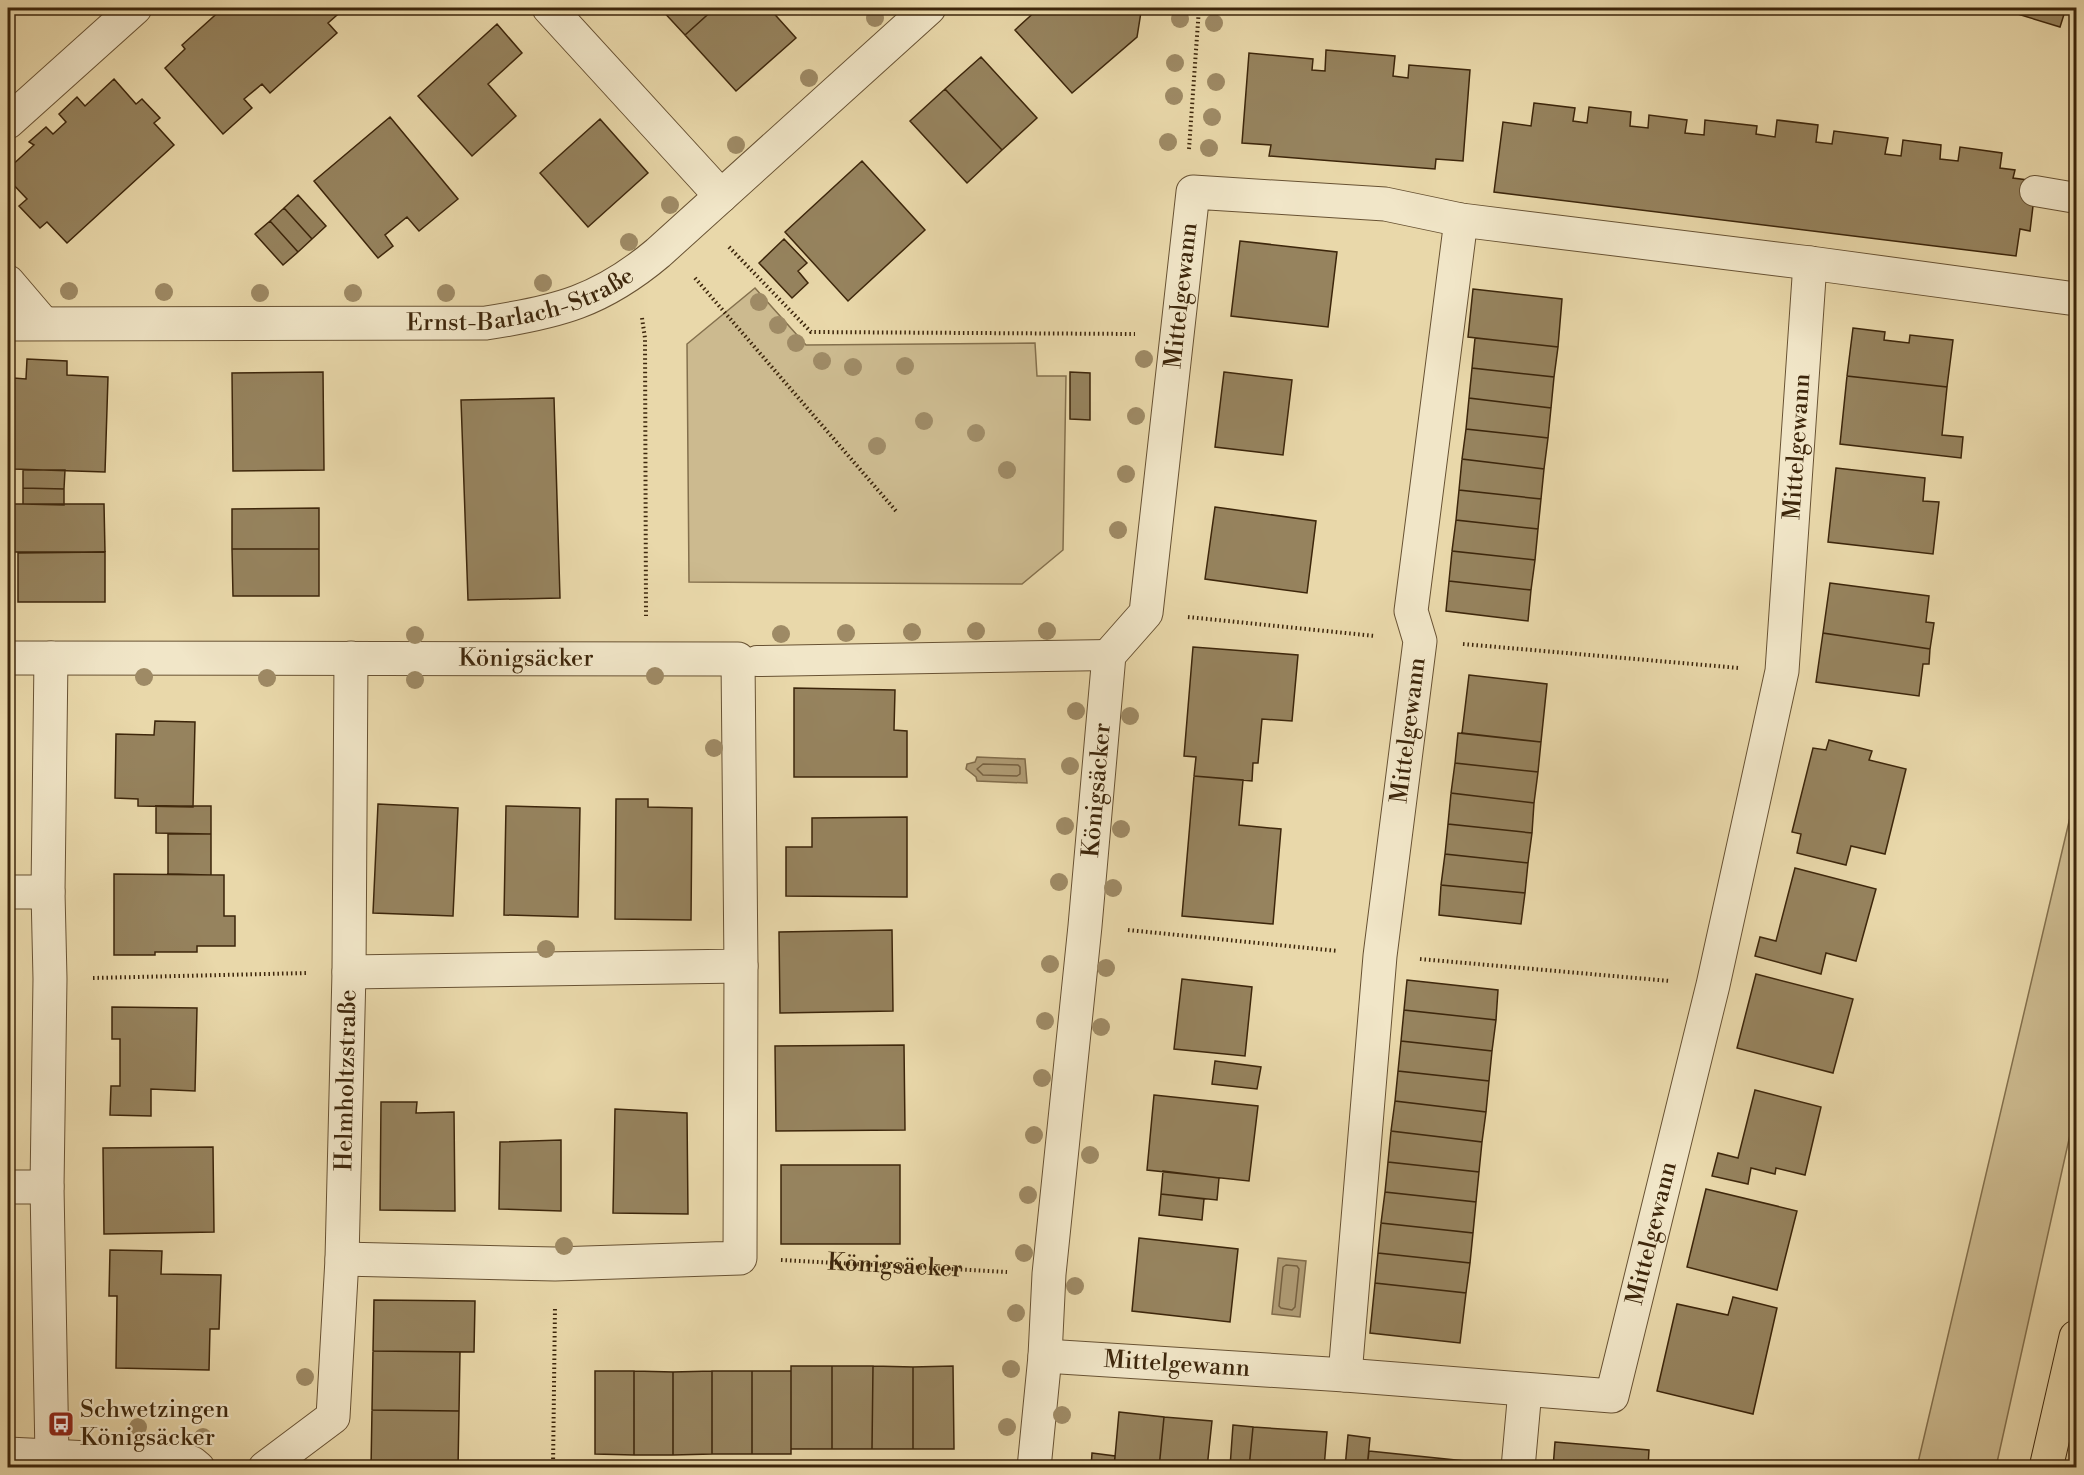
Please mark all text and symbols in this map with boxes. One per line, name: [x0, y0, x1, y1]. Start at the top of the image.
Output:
street label: Mittelgewann: [1158, 221, 1204, 370]
street label: Ernst-Barlach-Straße: [406, 261, 640, 338]
street label: Mittelgewann: [1777, 373, 1817, 521]
street label: Königsäcker: [458, 644, 594, 674]
street label: Mittelgewann: [1385, 656, 1433, 805]
street label: Königsäcker: [1076, 721, 1118, 859]
street label: Helmholtzstraße: [329, 989, 364, 1171]
street label: Mittelgewann: [1620, 1158, 1684, 1308]
street label: Königsäcker: [827, 1247, 963, 1285]
street label: Mittelgewann: [1103, 1345, 1251, 1384]
place label: Schwetzingen Königsäcker: [80, 1395, 229, 1453]
bus stop icon: Schwetzingen Königsäcker: [46, 1409, 76, 1439]

